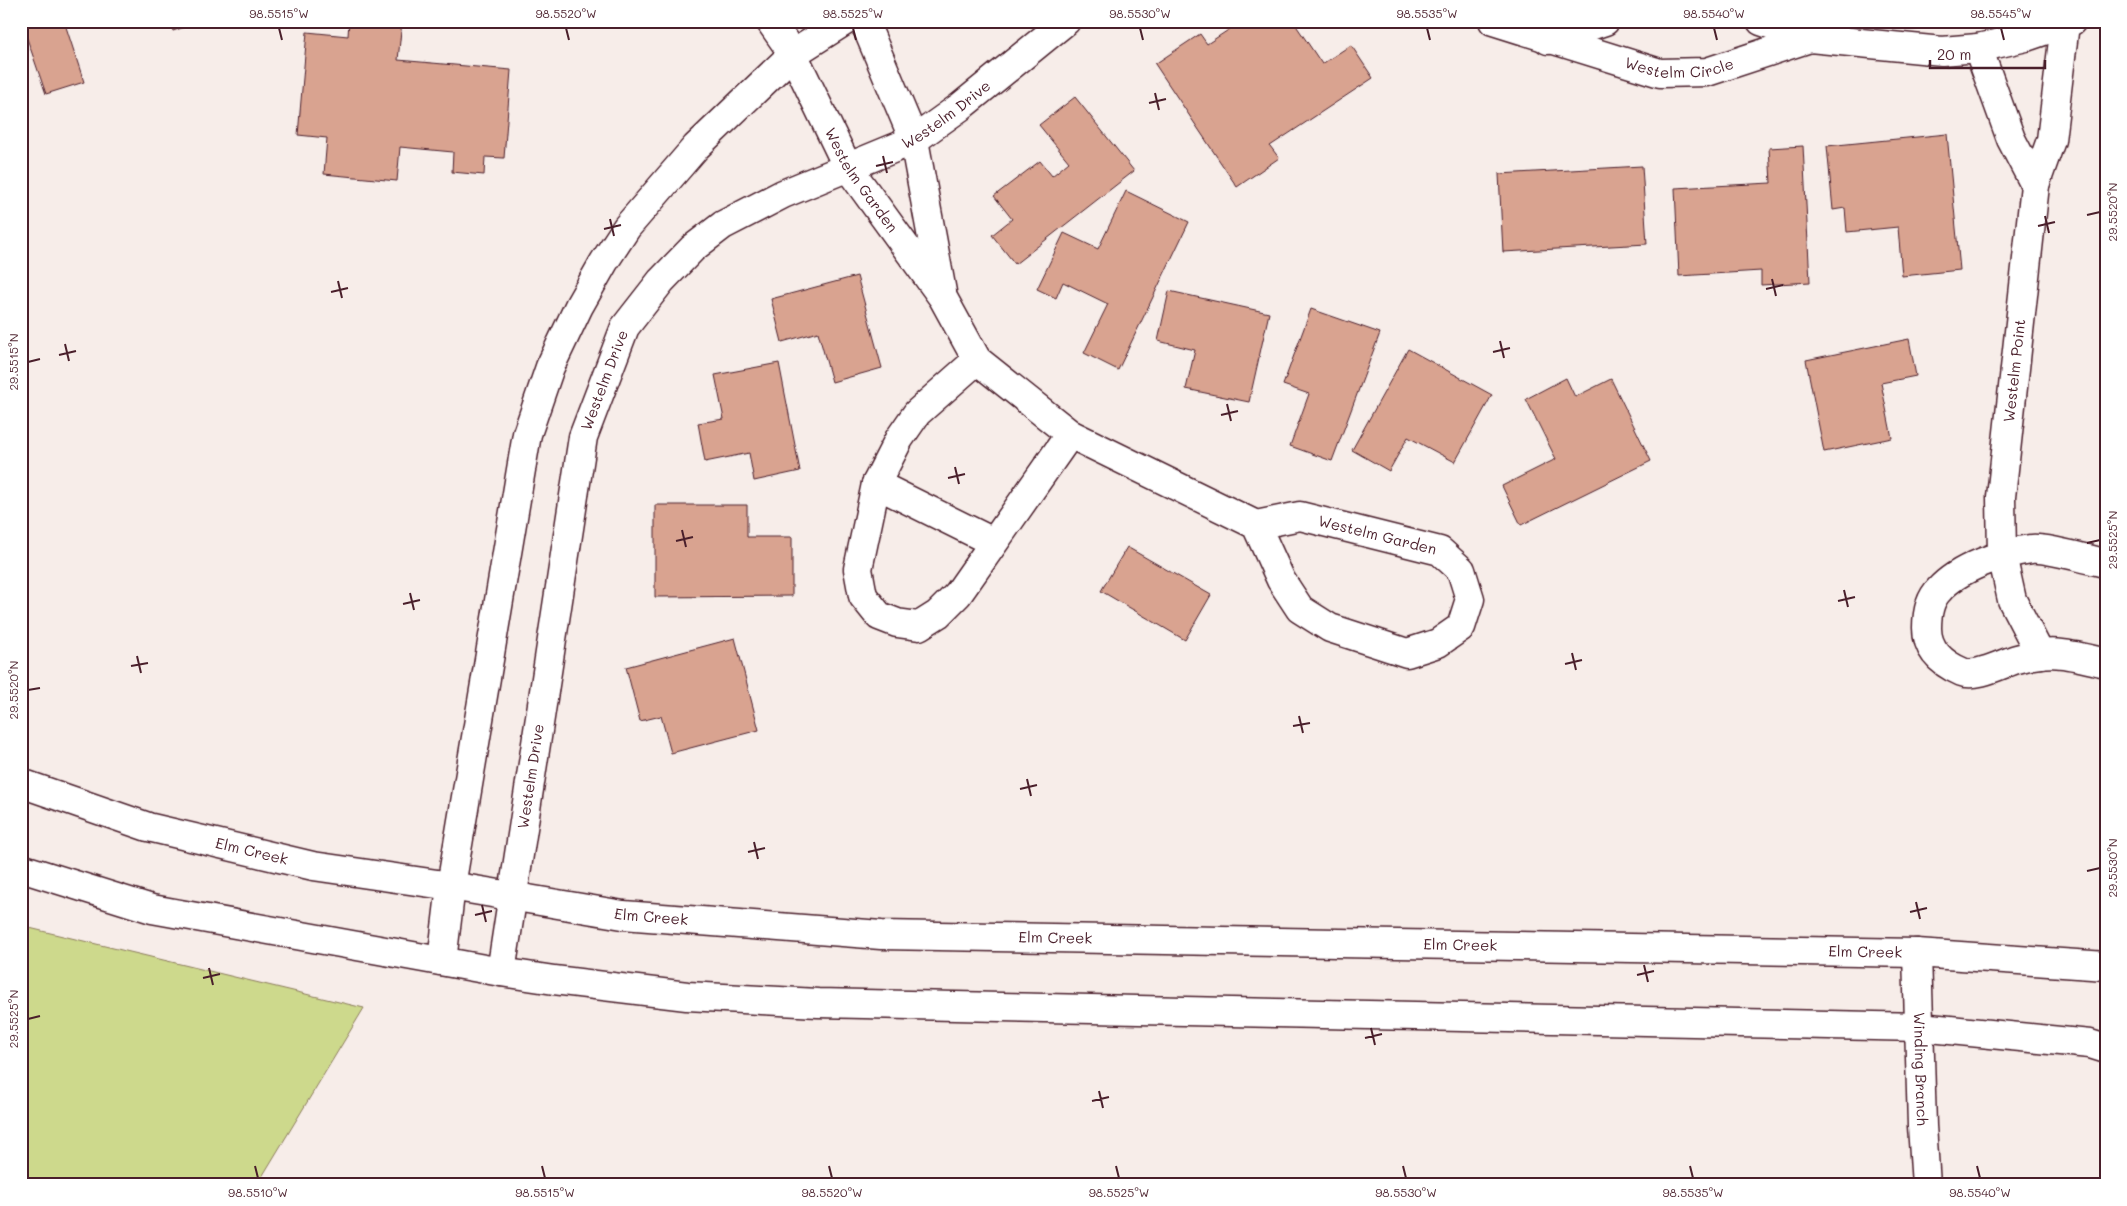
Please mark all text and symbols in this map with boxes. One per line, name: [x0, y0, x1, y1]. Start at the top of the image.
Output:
text: 98.5515°W: [249, 5, 309, 21]
text: 98.5520°W: [535, 5, 597, 21]
text: 98.5525°W: [823, 5, 883, 21]
text: 98.5530°W: [1109, 5, 1171, 21]
text: 98.5535°W: [1396, 5, 1458, 21]
text: 98.5540°W: [1683, 5, 1745, 21]
text: 98.5545°W: [1970, 5, 2032, 21]
scale bar: [1930, 38, 2044, 70]
text: 20 m: [1937, 44, 1971, 64]
street label: Westelm Circle: [1623, 52, 1736, 82]
street label: Westelm Drive: [898, 75, 994, 153]
street label: Westelm Garden: [821, 124, 903, 236]
text: 29.5520°N: [2104, 183, 2120, 241]
street label: Westelm Point: [1998, 318, 2029, 423]
street label: Westelm Drive: [576, 327, 632, 433]
text: 29.5515°N: [5, 333, 21, 391]
street label: Westelm Garden: [1316, 510, 1439, 559]
text: 29.5525°N: [2104, 511, 2120, 569]
text: 29.5520°N: [5, 661, 21, 719]
street label: Westelm Drive: [512, 722, 548, 830]
street label: Elm Creek: [214, 832, 290, 869]
text: 29.5530°N: [2104, 838, 2120, 898]
street label: Elm Creek: [613, 903, 689, 929]
street label: Elm Creek: [1018, 926, 1093, 948]
street label: Elm Creek: [1423, 933, 1498, 955]
street label: Elm Creek: [1828, 940, 1902, 962]
text: 29.5525°N: [5, 990, 21, 1048]
street label: Winding Branch: [1910, 1012, 1933, 1126]
text: 98.5510°W: [228, 1184, 288, 1200]
text: 98.5515°W: [515, 1184, 575, 1200]
text: 98.5520°W: [801, 1184, 863, 1200]
text: 98.5525°W: [1089, 1184, 1149, 1200]
text: 98.5530°W: [1375, 1184, 1437, 1200]
text: 98.5535°W: [1662, 1184, 1724, 1200]
text: 98.5540°W: [1949, 1184, 2011, 1200]

